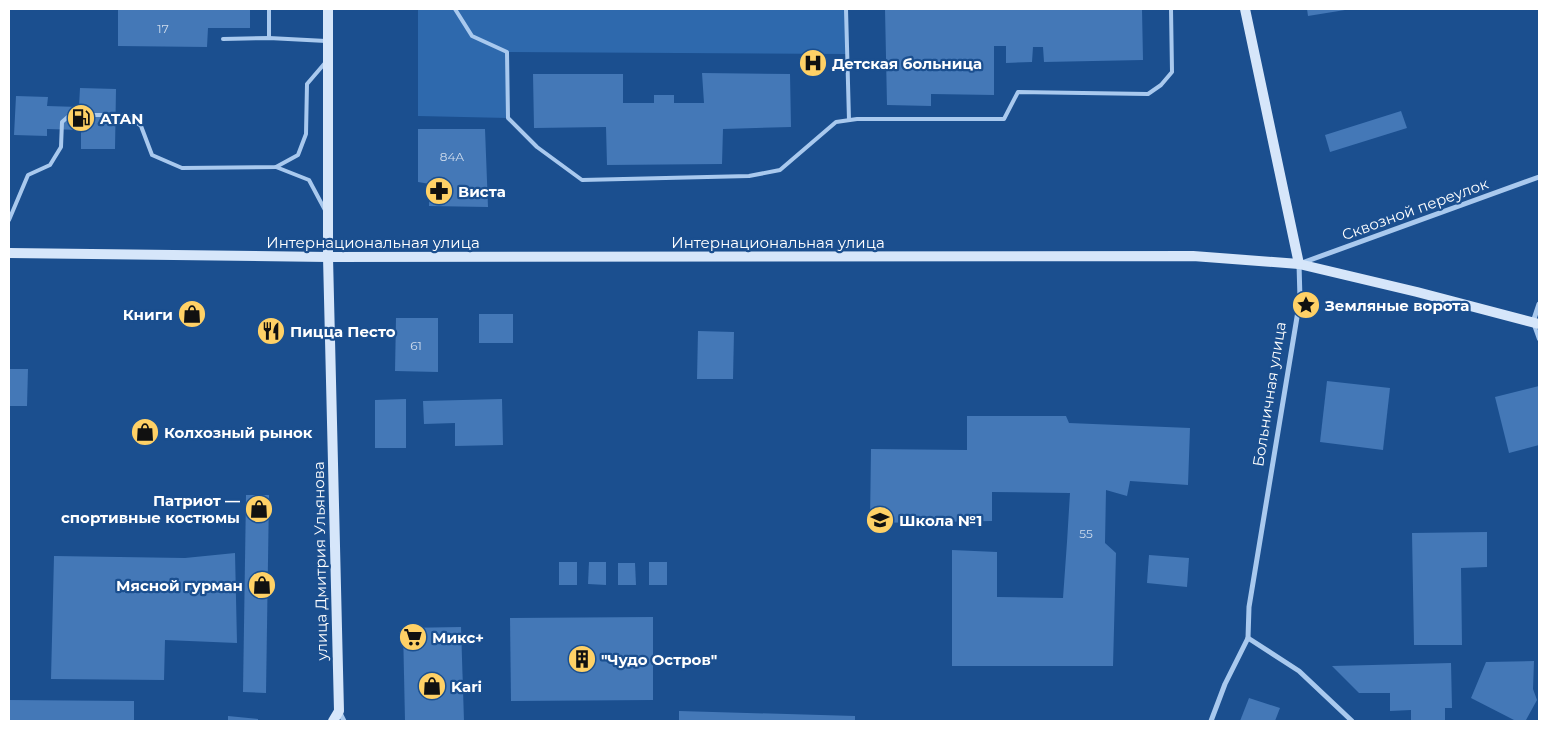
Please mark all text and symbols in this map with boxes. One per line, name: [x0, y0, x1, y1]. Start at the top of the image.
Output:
house number: 17: [157, 21, 169, 36]
hospital icon: Детская больница: [798, 48, 828, 78]
place label: Детская больница: [832, 54, 982, 73]
fuel station icon: ATAN: [66, 103, 96, 133]
place label: ATAN: [99, 109, 143, 128]
house number: 84А: [440, 149, 464, 164]
street label: Сквозной переулок: [1339, 174, 1491, 244]
pharmacy icon: Виста: [424, 176, 454, 206]
place label: Виста: [458, 182, 506, 201]
street label: Интернациональная улица: [266, 233, 480, 252]
street label: Интернациональная улица: [671, 233, 885, 252]
place icon: Земляные ворота: [1291, 290, 1321, 320]
place label: Земляные ворота: [1324, 296, 1469, 315]
shop icon: Книги: [177, 299, 207, 329]
place label: Книги: [123, 305, 173, 324]
restaurant icon: Пицца Песто: [256, 316, 286, 346]
street label: Больничная улица: [1248, 320, 1290, 468]
place label: Пицца Песто: [290, 322, 396, 341]
house number: 61: [410, 338, 422, 353]
shop icon: Колхозный рынок: [130, 417, 160, 447]
place label: Колхозный рынок: [164, 423, 313, 442]
street label: улица Дмитрия Ульянова: [309, 461, 331, 662]
place label: Патриот — спортивные костюмы: [61, 491, 240, 527]
shop icon: Патриот — спортивные костюмы: [244, 494, 274, 524]
school or university icon: Школа №1: [865, 505, 895, 535]
place label: Школа №1: [899, 511, 982, 530]
house number: 55: [1079, 526, 1093, 541]
shop icon: Мясной гурман: [247, 570, 277, 600]
place label: Мясной гурман: [116, 576, 243, 595]
supermarket icon: Микс+: [398, 622, 428, 652]
place label: Микс+: [432, 628, 484, 647]
building icon: "Чудо Остров": [567, 644, 597, 674]
place label: "Чудо Остров": [601, 650, 717, 669]
shop icon: Kari: [417, 671, 447, 701]
place label: Kari: [451, 677, 482, 696]

